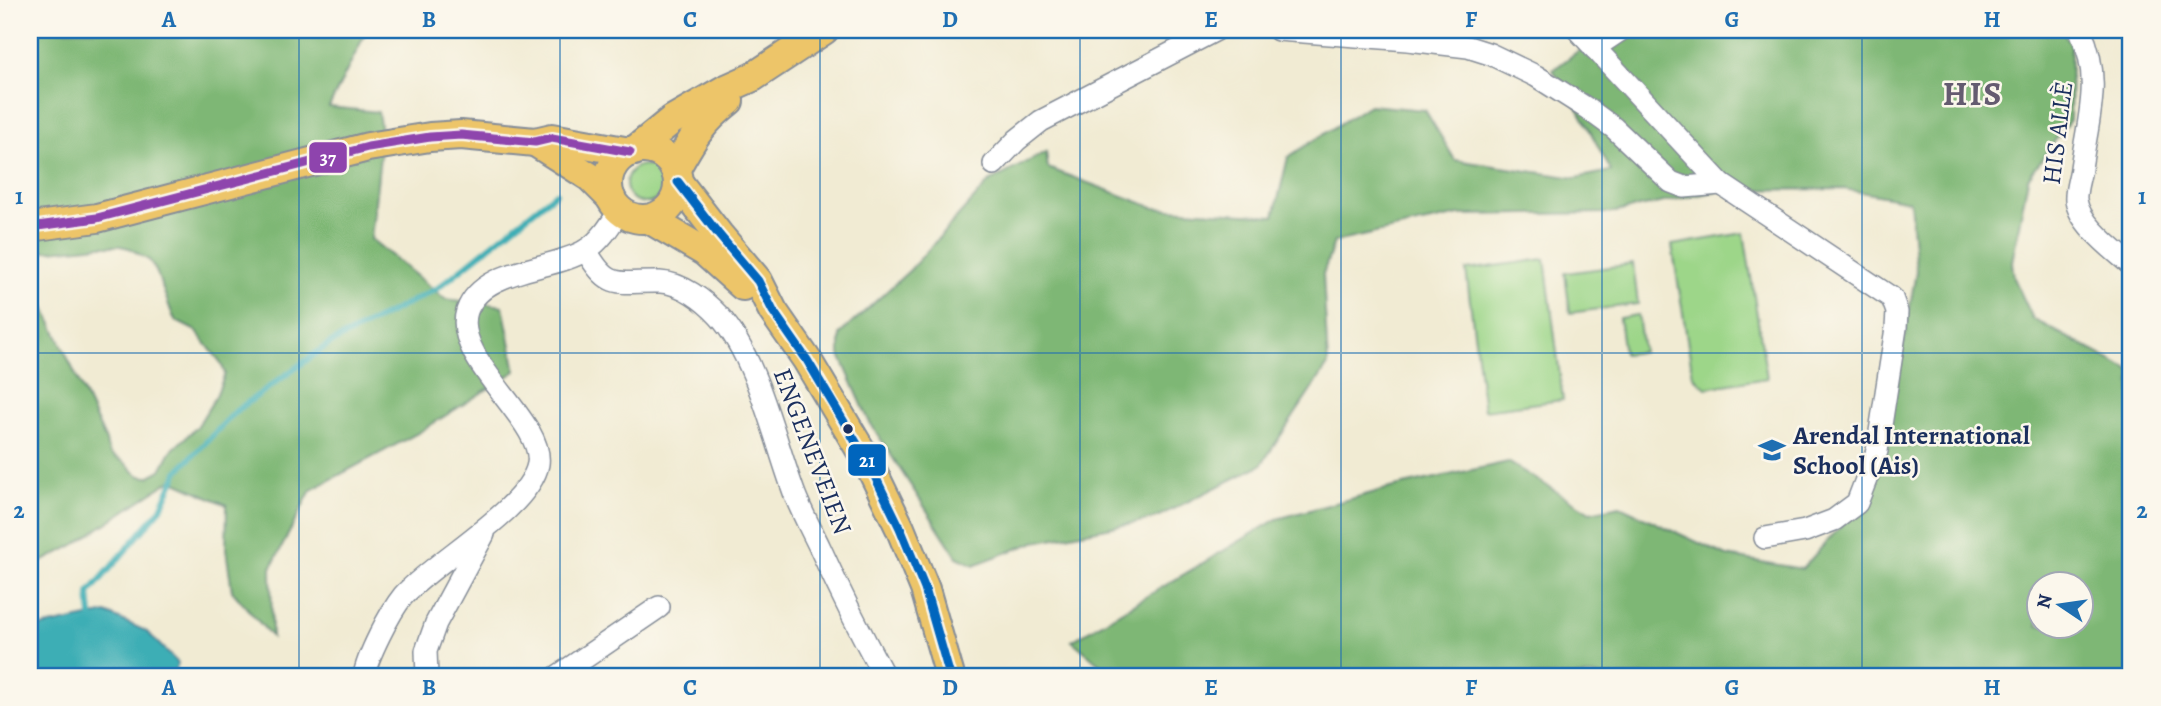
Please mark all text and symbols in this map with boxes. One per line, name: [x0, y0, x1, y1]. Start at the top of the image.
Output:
text: A: [161, 4, 177, 35]
text: B: [422, 4, 436, 35]
text: C: [683, 4, 697, 35]
text: D: [942, 4, 958, 35]
text: E: [1204, 4, 1218, 35]
text: F: [1465, 4, 1478, 35]
text: G: [1724, 4, 1740, 35]
text: H: [1983, 4, 2001, 35]
district label: HIS: [1943, 71, 2003, 116]
street label: HIS ALLÈ: [2034, 79, 2081, 187]
line badge: 37: [308, 141, 348, 174]
text: 37: [320, 145, 337, 171]
text: 1: [15, 181, 23, 212]
text: 1: [2138, 181, 2146, 212]
street label: ENGENEVEIEN: [765, 363, 860, 539]
place label: Arendal International School (Ais): [1792, 418, 2030, 483]
unlabelled marker: [841, 422, 855, 436]
school or university icon: Arendal International School (Ais): [1757, 435, 1787, 465]
line badge: 21: [847, 443, 887, 477]
text: 21: [859, 448, 875, 474]
text: 2: [13, 495, 25, 526]
text: 2: [2136, 495, 2148, 526]
north arrow: [2024, 570, 2094, 640]
text: N: [2030, 592, 2059, 611]
text: A: [161, 672, 177, 703]
text: B: [422, 672, 436, 703]
text: C: [683, 672, 697, 703]
text: D: [942, 672, 958, 703]
text: E: [1204, 672, 1218, 703]
text: F: [1465, 672, 1478, 703]
text: G: [1724, 672, 1740, 703]
text: H: [1983, 672, 2001, 703]

